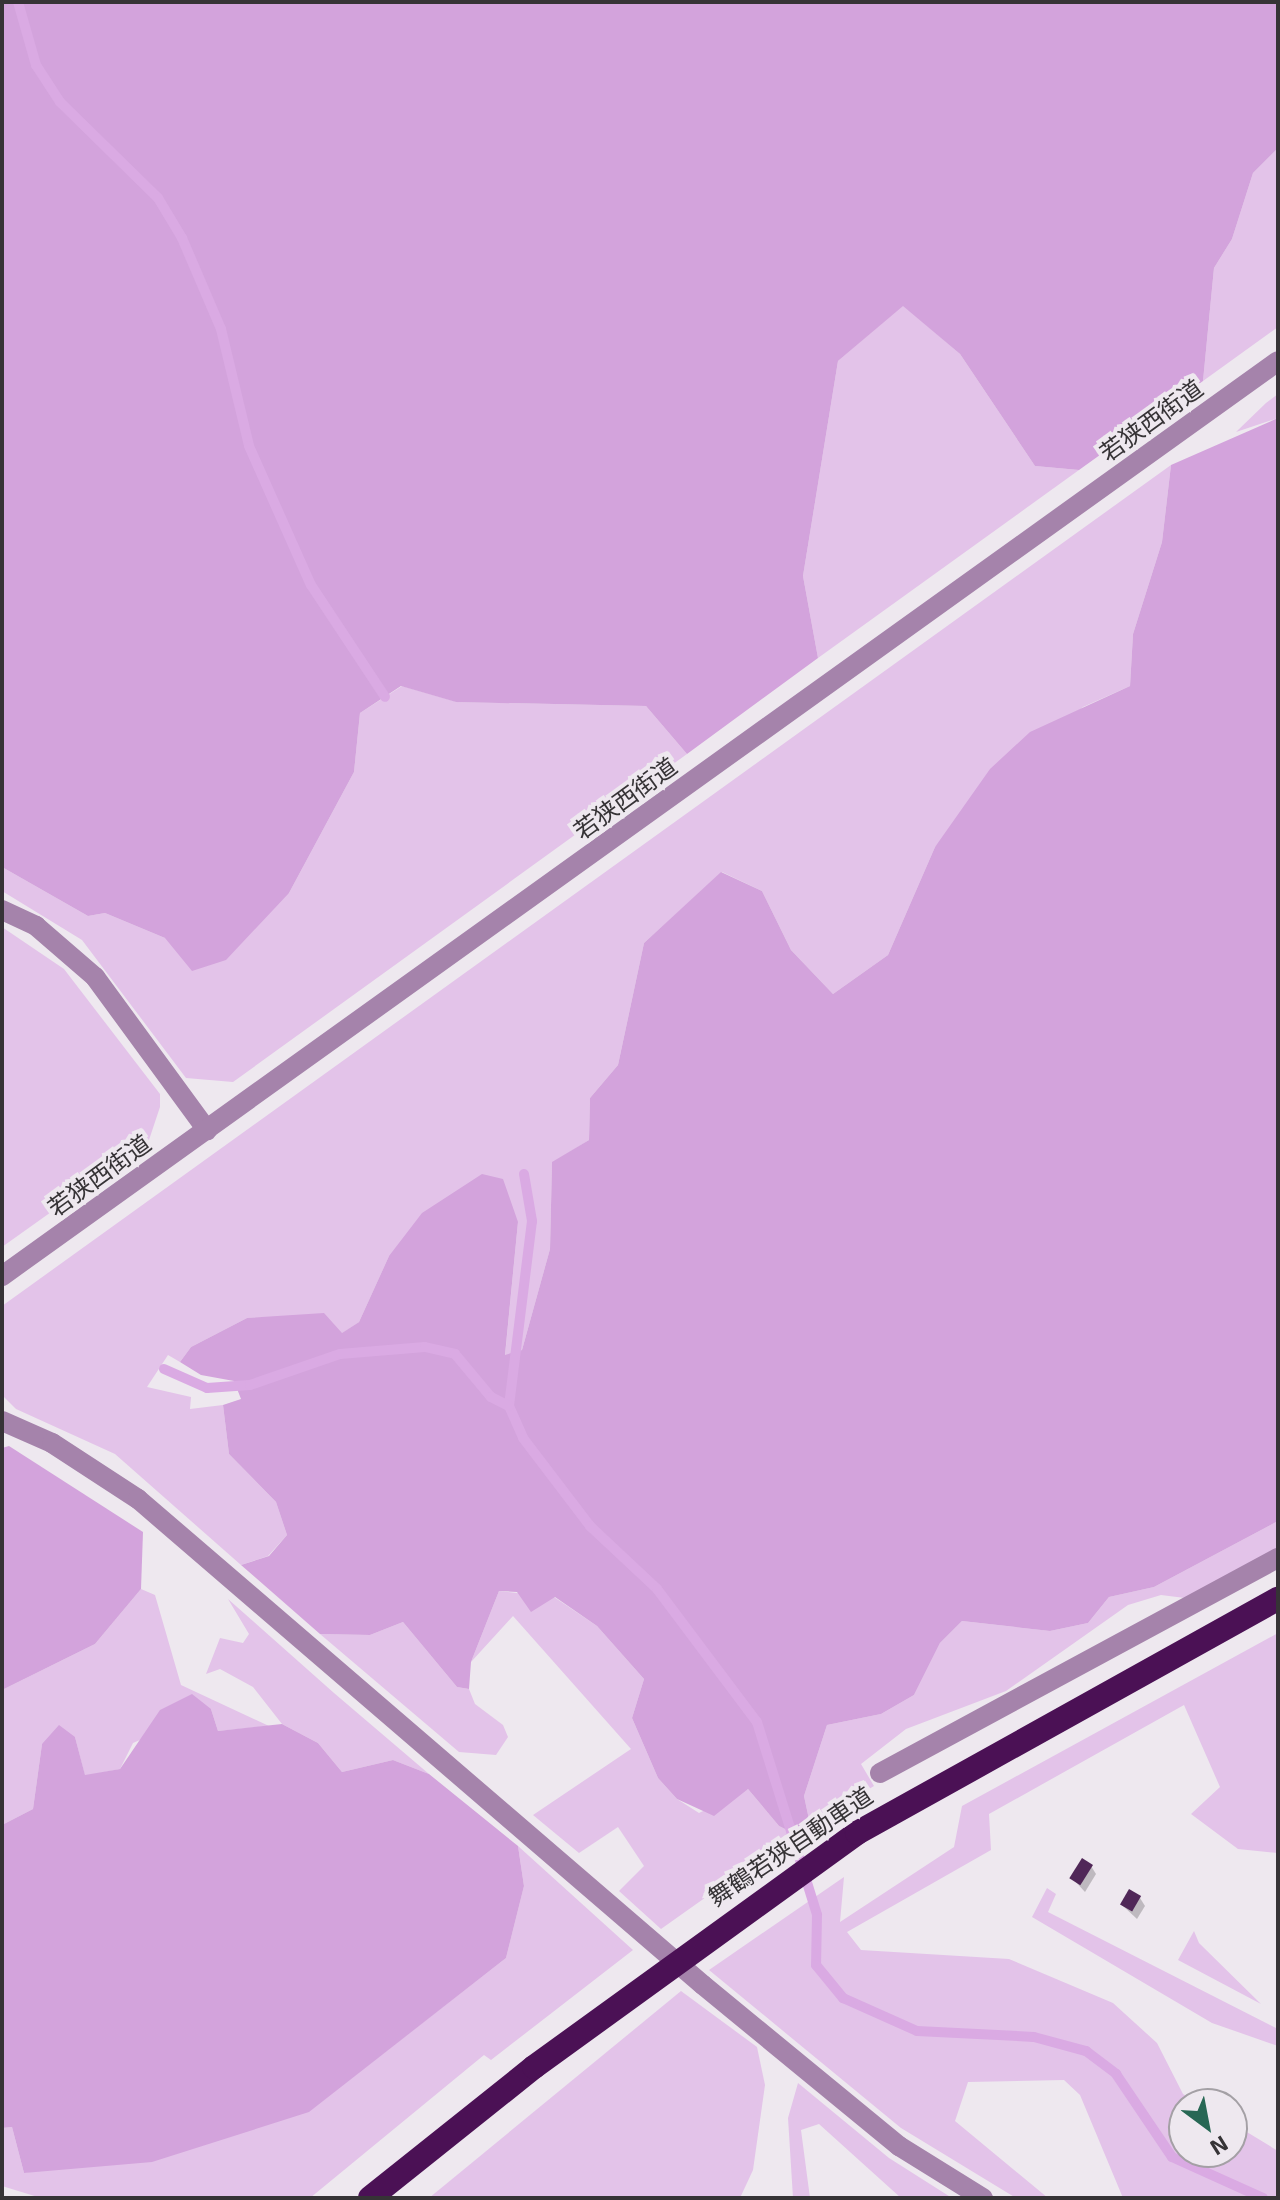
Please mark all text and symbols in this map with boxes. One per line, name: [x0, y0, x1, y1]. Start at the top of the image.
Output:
street label: 若狭西街道: [1094, 373, 1208, 467]
street label: 若狭西街道: [568, 751, 682, 845]
street label: 若狭西街道: [42, 1128, 156, 1222]
street label: 舞鶴若狭自動車道: [702, 1780, 878, 1912]
north arrow: [1168, 2088, 1248, 2168]
text: N: [1206, 2131, 1233, 2162]

